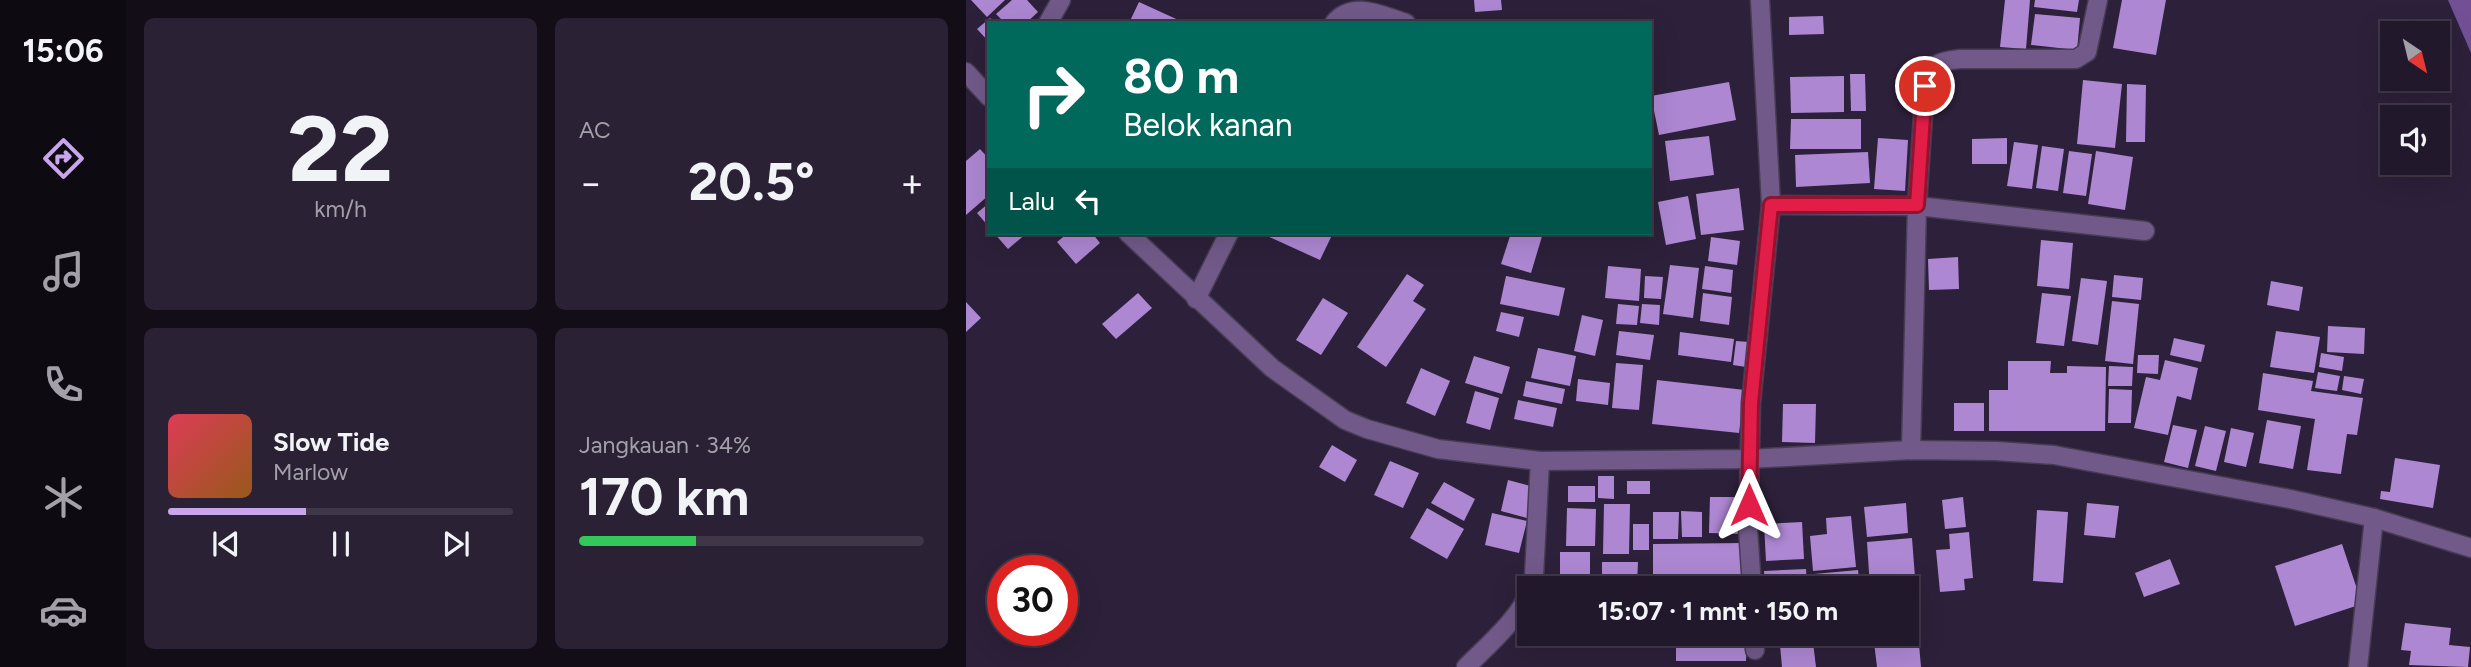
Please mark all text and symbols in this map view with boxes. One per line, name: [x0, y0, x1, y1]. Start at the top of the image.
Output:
north arrow: [2380, 21, 2450, 91]
map controls: [2380, 21, 2450, 175]
text: 15:06: [22, 32, 104, 70]
text: 80 m: [1123, 46, 1239, 105]
icon: right: [1008, 49, 1099, 140]
pin: [1895, 56, 1955, 116]
icon: arrive: [1906, 67, 1944, 105]
text: 22: [288, 95, 393, 204]
button: sound: [2380, 105, 2450, 175]
text: Belok kanan: [1123, 106, 1293, 144]
text: AC: [579, 116, 611, 144]
icon: directions: [39, 134, 88, 183]
text: 20.5°: [688, 151, 815, 213]
text: −: [579, 160, 603, 206]
text: +: [900, 160, 924, 206]
icon: left: [1069, 182, 1107, 220]
text: Lalu: [1008, 185, 1055, 217]
text: km/h: [314, 195, 367, 223]
icon: music: [39, 247, 88, 296]
icon: phone: [39, 360, 88, 409]
text: Slow Tide: [273, 426, 389, 458]
text: Jangkauan · 34%: [579, 431, 751, 459]
text: Marlow: [273, 458, 348, 486]
text: 170 km: [579, 466, 749, 528]
position arrow: [1712, 468, 1786, 542]
icon: climate: [39, 473, 88, 522]
icon: previous: [207, 525, 245, 563]
icon: pause: [322, 525, 360, 563]
icon: next: [437, 525, 475, 563]
speed limit sign: 30: [987, 555, 1078, 646]
icon: car: [39, 586, 88, 635]
text: 15:07 · 1 mnt · 150 m: [1598, 595, 1838, 627]

